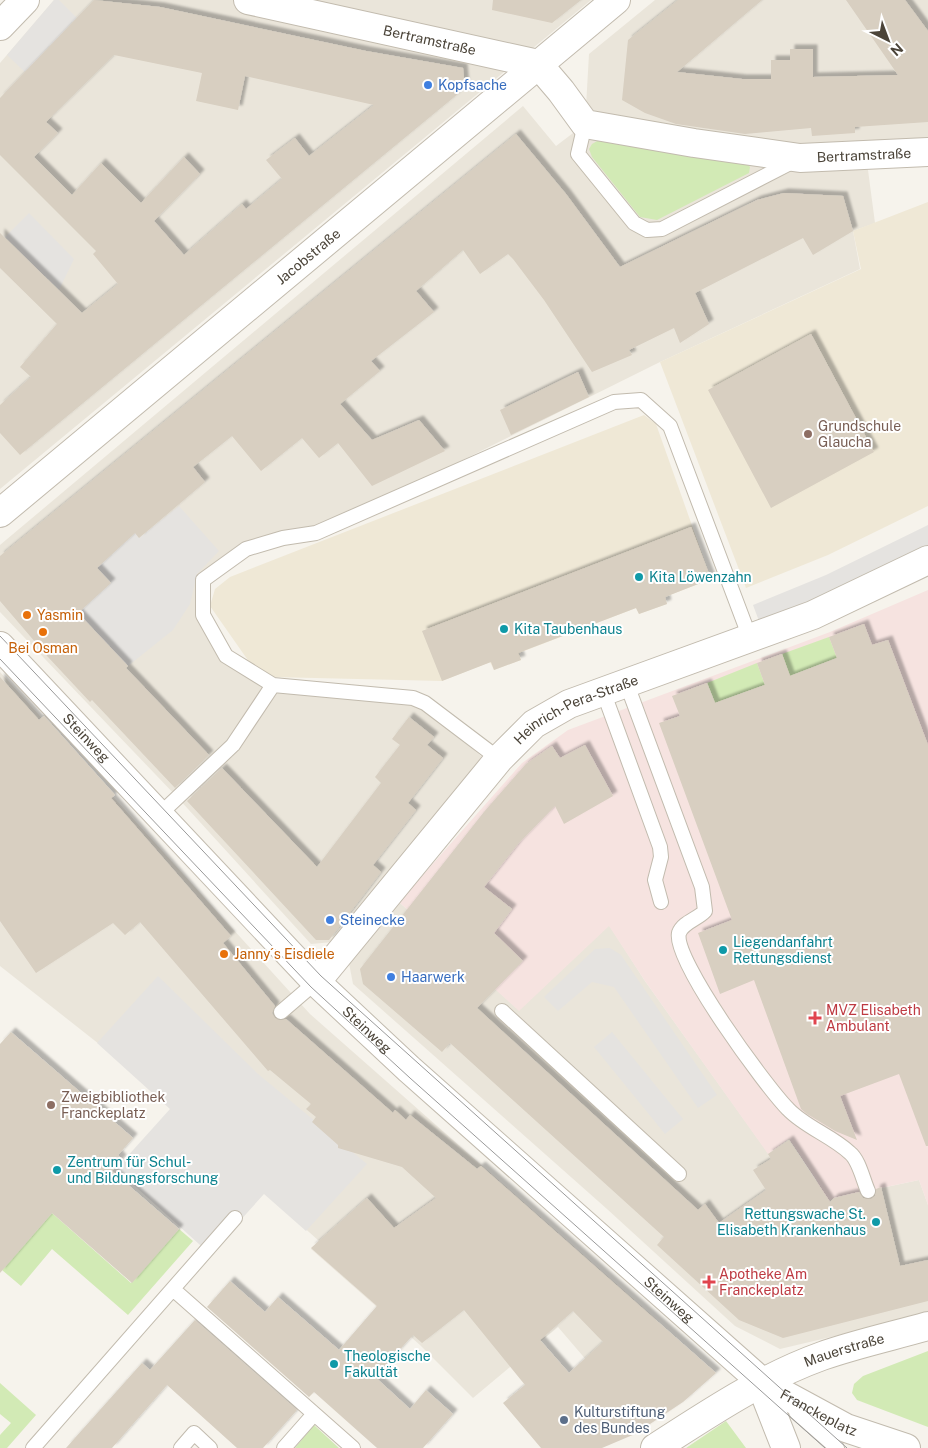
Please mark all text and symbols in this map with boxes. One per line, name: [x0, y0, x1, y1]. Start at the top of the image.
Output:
north arrow: [863, 15, 913, 65]
street label: Bertramstraße: [382, 22, 478, 58]
text: N: [887, 40, 906, 59]
place label: Kopfsache: [438, 77, 507, 93]
marker: Kopfsache: [422, 79, 434, 91]
street label: Bertramstraße: [816, 145, 912, 165]
street label: Jacobstraße: [273, 225, 344, 288]
place label: Grundschule Glaucha: [818, 418, 901, 450]
marker: Grundschule Glaucha: [802, 428, 814, 440]
place label: Kita Löwenzahn: [649, 569, 752, 585]
marker: Kita Löwenzahn: [633, 571, 645, 583]
place label: Yasmin: [37, 607, 83, 623]
marker: Yasmin: [21, 609, 33, 621]
place label: Kita Taubenhaus: [514, 621, 622, 637]
marker: Kita Taubenhaus: [498, 623, 510, 635]
marker: Bei Osman: [37, 626, 49, 638]
place label: Bei Osman: [8, 640, 78, 656]
street label: Heinrich-Pera-Straße: [510, 671, 640, 748]
street label: Steinweg: [60, 710, 113, 766]
place label: Steinecke: [340, 912, 405, 928]
marker: Steinecke: [324, 914, 336, 926]
place label: Liegendanfahrt Rettungsdienst: [733, 934, 833, 966]
marker: Liegendanfahrt Rettungsdienst: [717, 944, 729, 956]
place label: Janny´s Eisdiele: [234, 946, 335, 962]
marker: Janny´s Eisdiele: [218, 948, 230, 960]
place label: Haarwerk: [401, 969, 465, 985]
marker: Haarwerk: [385, 971, 397, 983]
place label: MVZ Elisabeth Ambulant: [826, 1002, 921, 1034]
street label: Steinweg: [339, 1003, 395, 1057]
marker: MVZ Elisabeth Ambulant: [808, 1011, 822, 1025]
place label: Zweigbibliothek Franckeplatz: [61, 1089, 166, 1121]
marker: Zweigbibliothek Franckeplatz: [45, 1099, 57, 1111]
place label: Zentrum für Schul- und Bildungsforschung: [67, 1154, 219, 1186]
marker: Zentrum für Schul- und Bildungsforschung: [51, 1164, 63, 1176]
place label: Rettungswache St. Elisabeth Krankenhaus: [717, 1206, 866, 1238]
marker: Rettungswache St. Elisabeth Krankenhaus: [870, 1216, 882, 1228]
place label: Apotheke Am Franckeplatz: [719, 1266, 807, 1298]
street label: Steinweg: [641, 1273, 697, 1326]
marker: Apotheke Am Franckeplatz: [703, 1276, 715, 1288]
street label: Mauerstraße: [802, 1330, 886, 1370]
place label: Theologische Fakultät: [344, 1348, 431, 1380]
marker: Theologische Fakultät: [328, 1358, 340, 1370]
street label: Franckeplatz: [778, 1386, 859, 1439]
place label: Kulturstiftung des Bundes: [574, 1404, 666, 1436]
marker: Kulturstiftung des Bundes: [558, 1414, 570, 1426]

